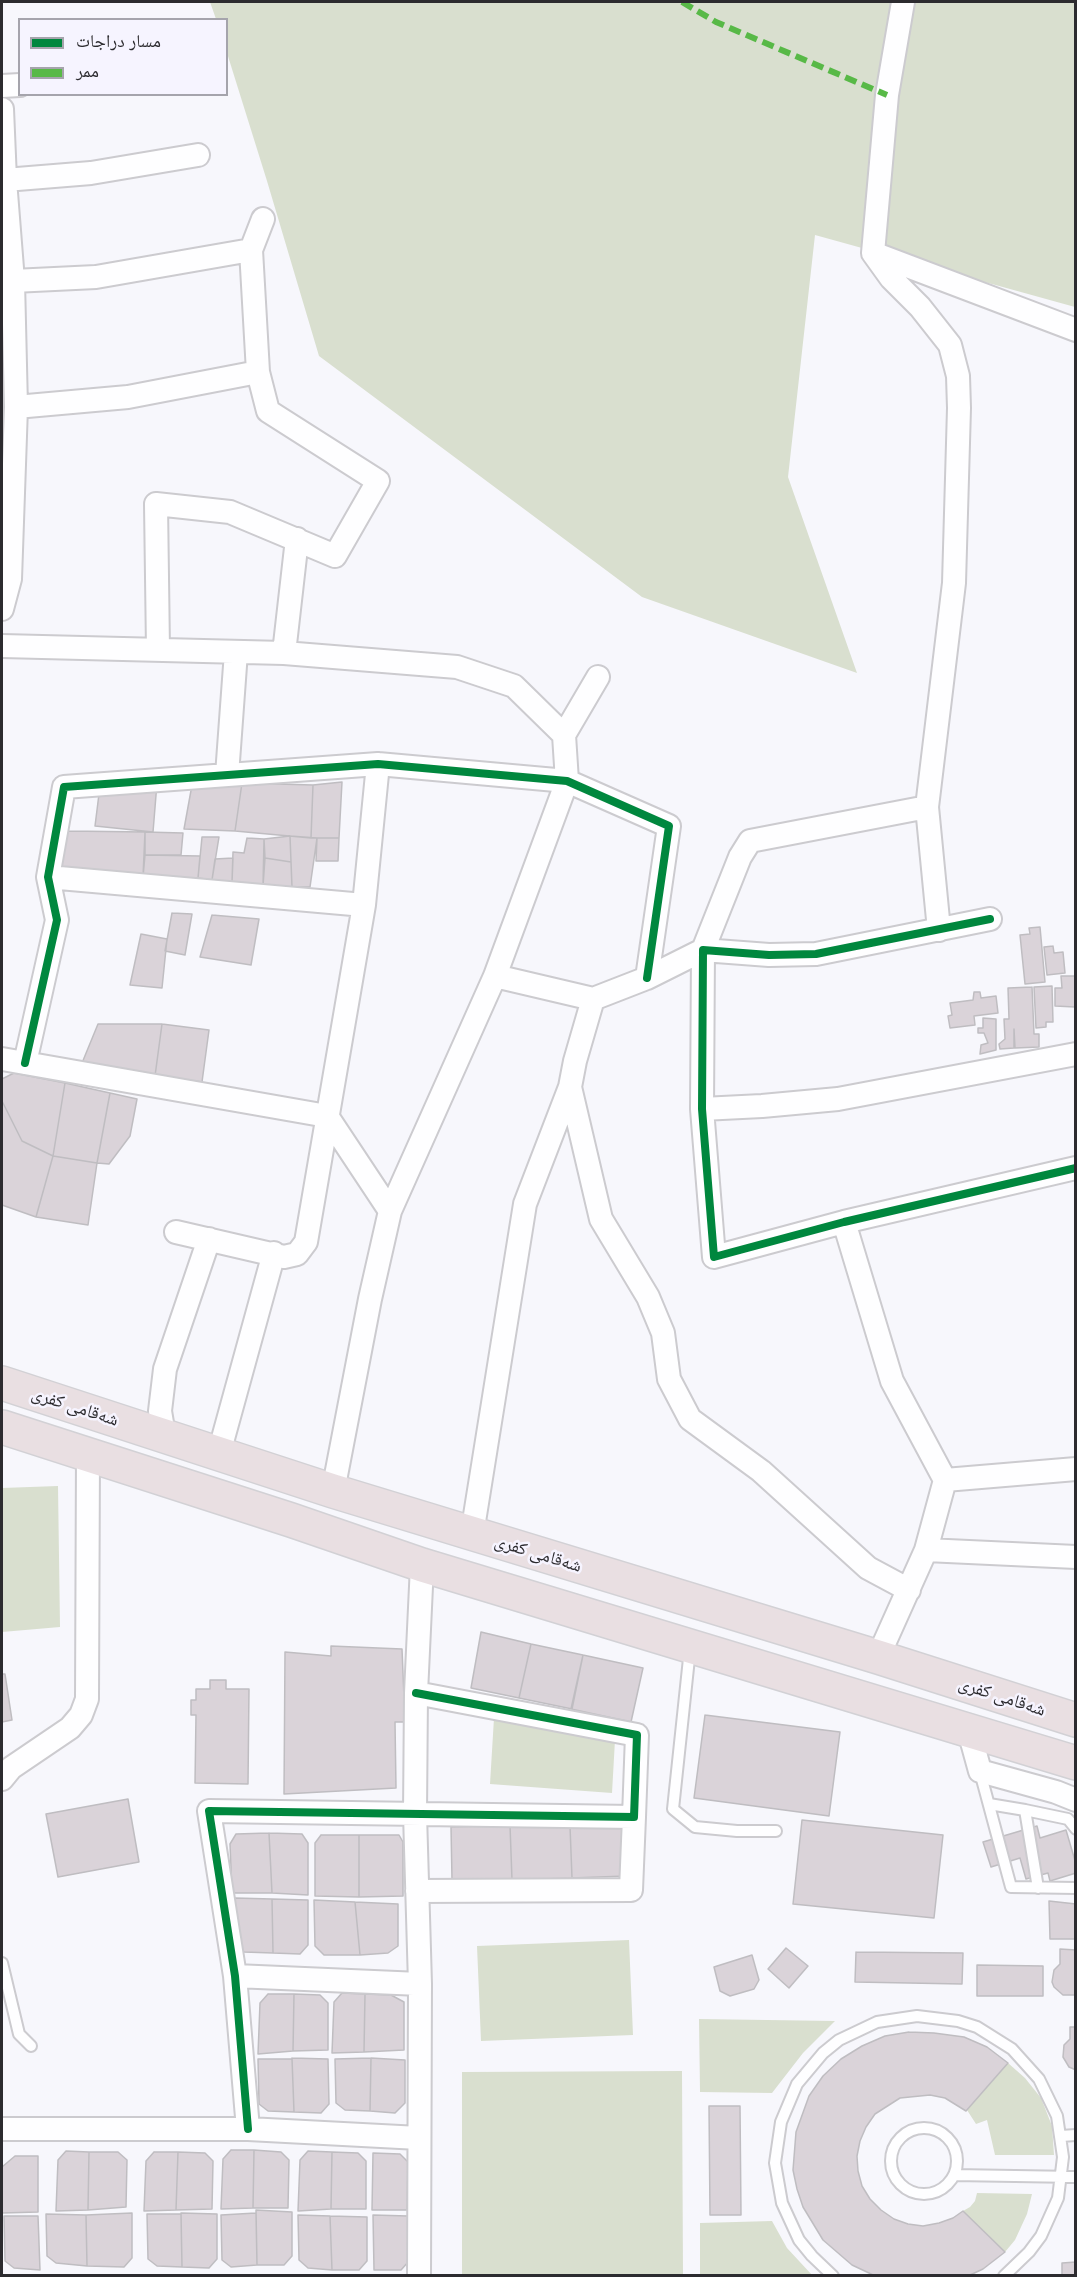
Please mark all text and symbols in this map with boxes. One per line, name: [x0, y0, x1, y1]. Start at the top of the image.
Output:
legend: [18, 18, 228, 96]
text: مسار دراجات: [76, 28, 161, 52]
text: ممر: [76, 58, 99, 82]
street label: شەقامی کفری: [29, 1383, 121, 1431]
street label: شەقامی کفری: [492, 1530, 584, 1578]
street label: شەقامی کفری: [956, 1673, 1048, 1721]

